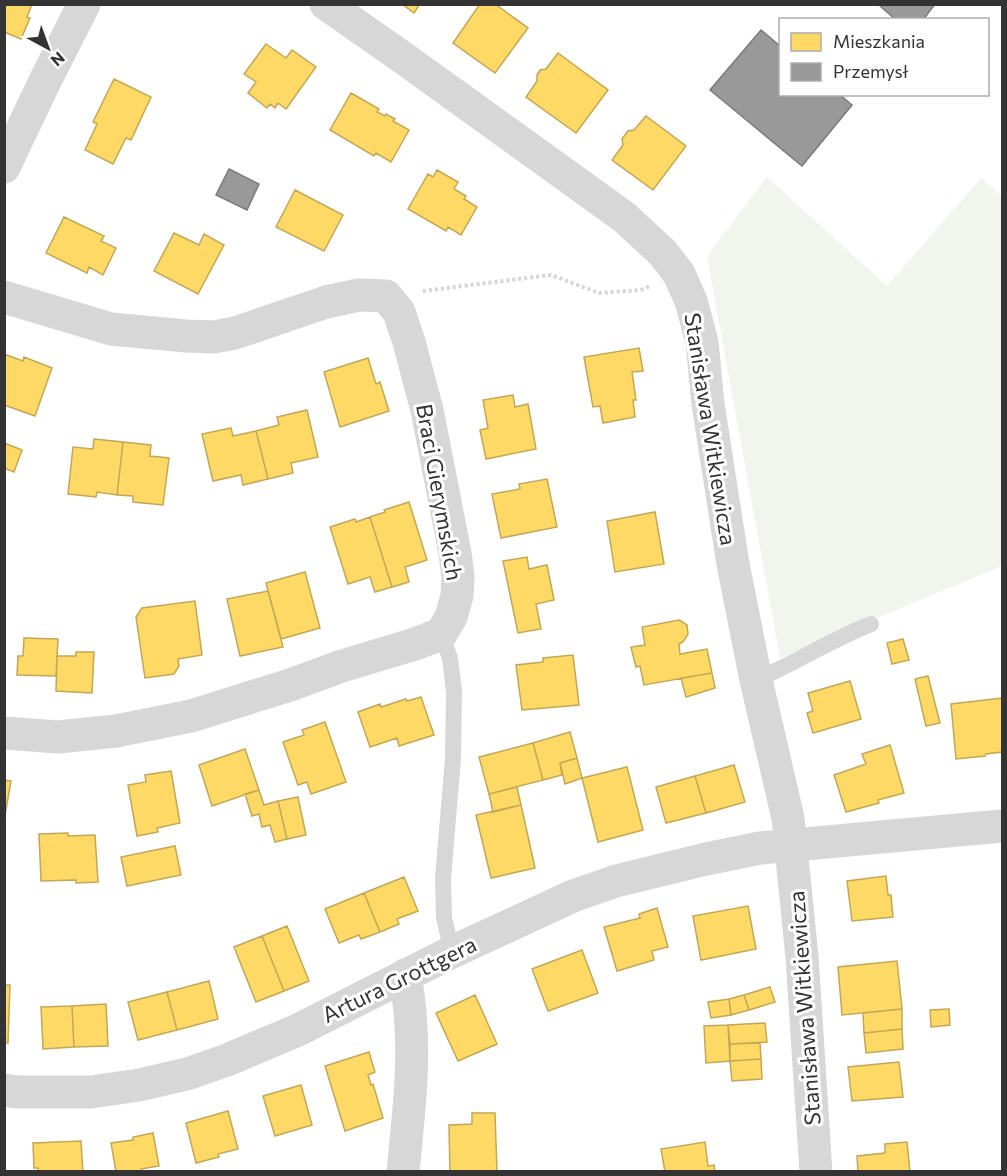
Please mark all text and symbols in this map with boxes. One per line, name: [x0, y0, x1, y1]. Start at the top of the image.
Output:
north arrow: [18, 18, 78, 78]
legend: [779, 18, 989, 96]
text: Mieszkania: [833, 30, 925, 52]
text: N: [47, 49, 69, 71]
text: Przemysł: [833, 60, 909, 82]
street label: Stanisława Witkiewicza: [679, 311, 743, 547]
street label: Braci Gierymskich: [411, 402, 469, 582]
street label: Stanisława Witkiewicza: [782, 890, 826, 1126]
street label: Artura Grottgera: [317, 930, 481, 1028]

